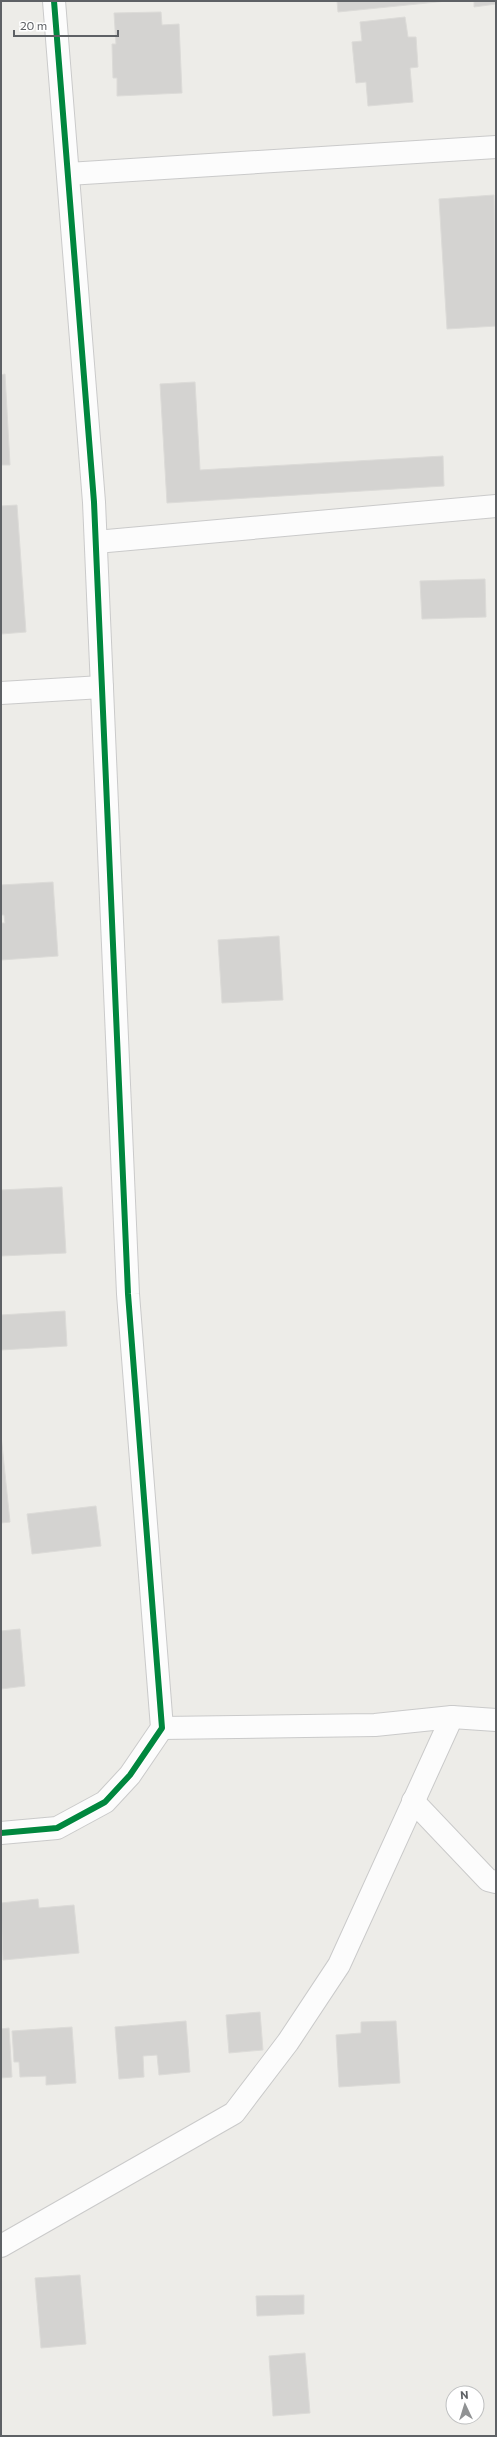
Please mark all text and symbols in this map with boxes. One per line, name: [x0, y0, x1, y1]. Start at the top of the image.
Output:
scale bar: [14, 12, 118, 38]
text: 20 m: [20, 18, 47, 32]
north arrow: [445, 2385, 485, 2425]
text: N: [460, 2388, 469, 2401]

